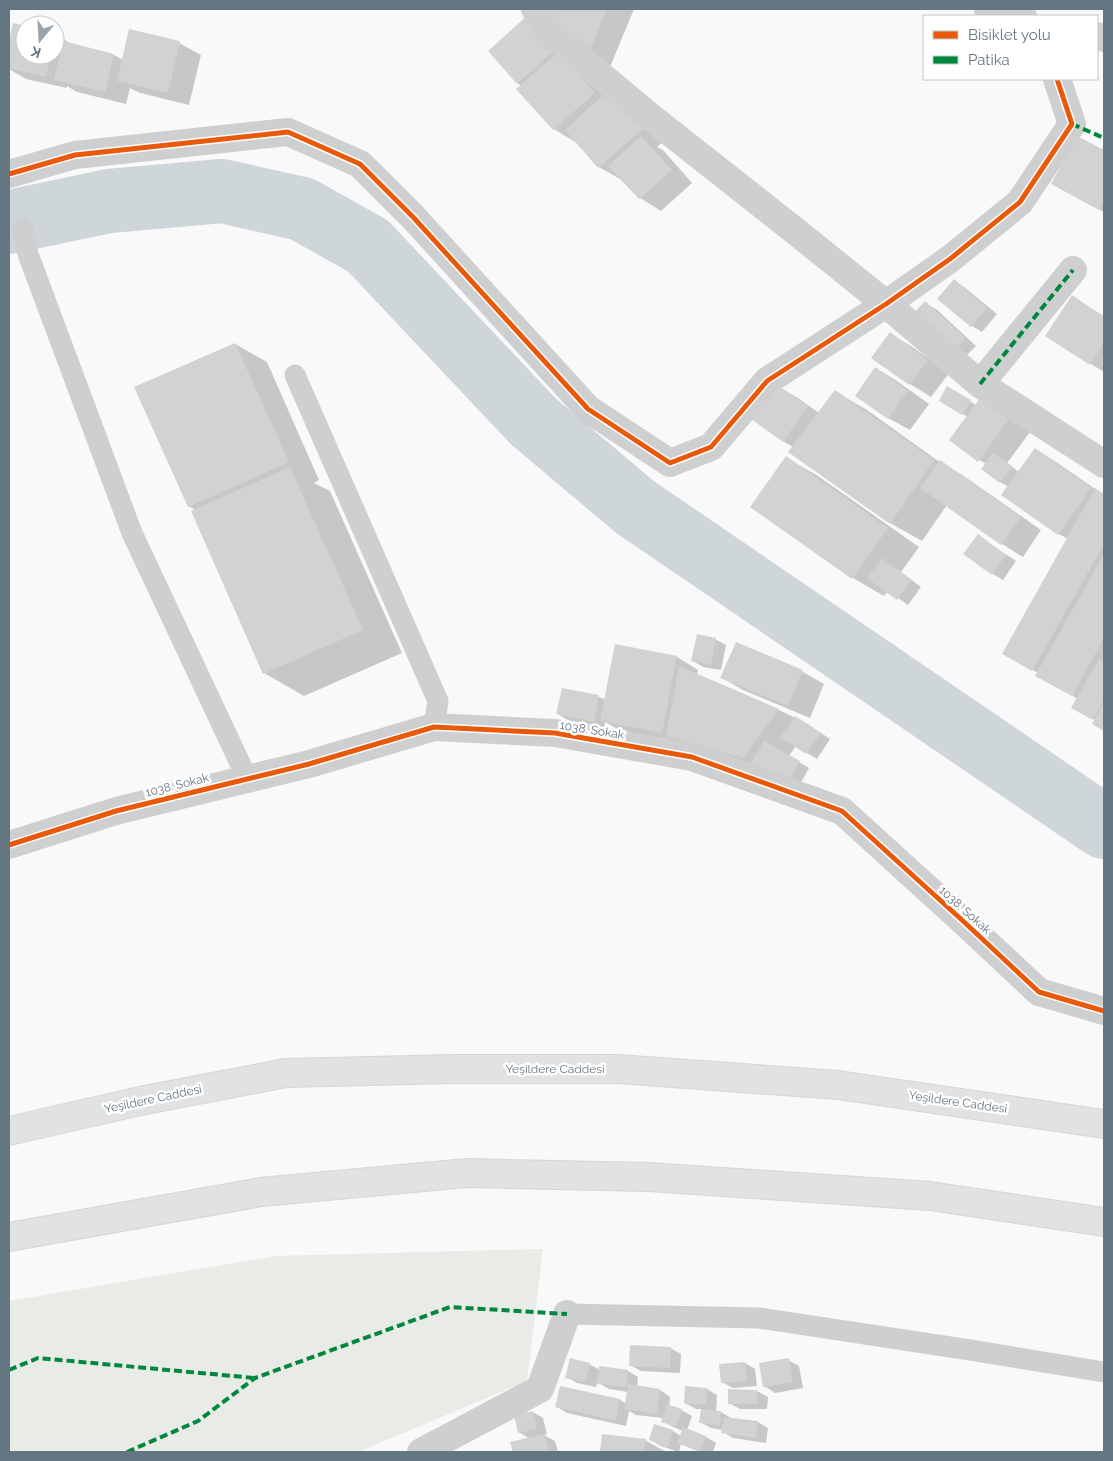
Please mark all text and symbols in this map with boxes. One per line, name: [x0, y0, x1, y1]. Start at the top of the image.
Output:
north arrow: [15, 15, 65, 65]
legend: [923, 15, 1098, 80]
text: Bisiklet yolu: [968, 26, 1051, 44]
text: K: [28, 43, 43, 61]
text: Patika: [968, 51, 1010, 69]
street label: 1038. Sokak: [559, 718, 626, 742]
street label: 1038. Sokak: [144, 770, 211, 800]
street label: 1038. Sokak: [936, 883, 994, 937]
street label: Yeşildere Caddesi: [505, 1062, 605, 1076]
street label: Yeşildere Caddesi: [103, 1082, 203, 1116]
street label: Yeşildere Caddesi: [908, 1088, 1008, 1116]

